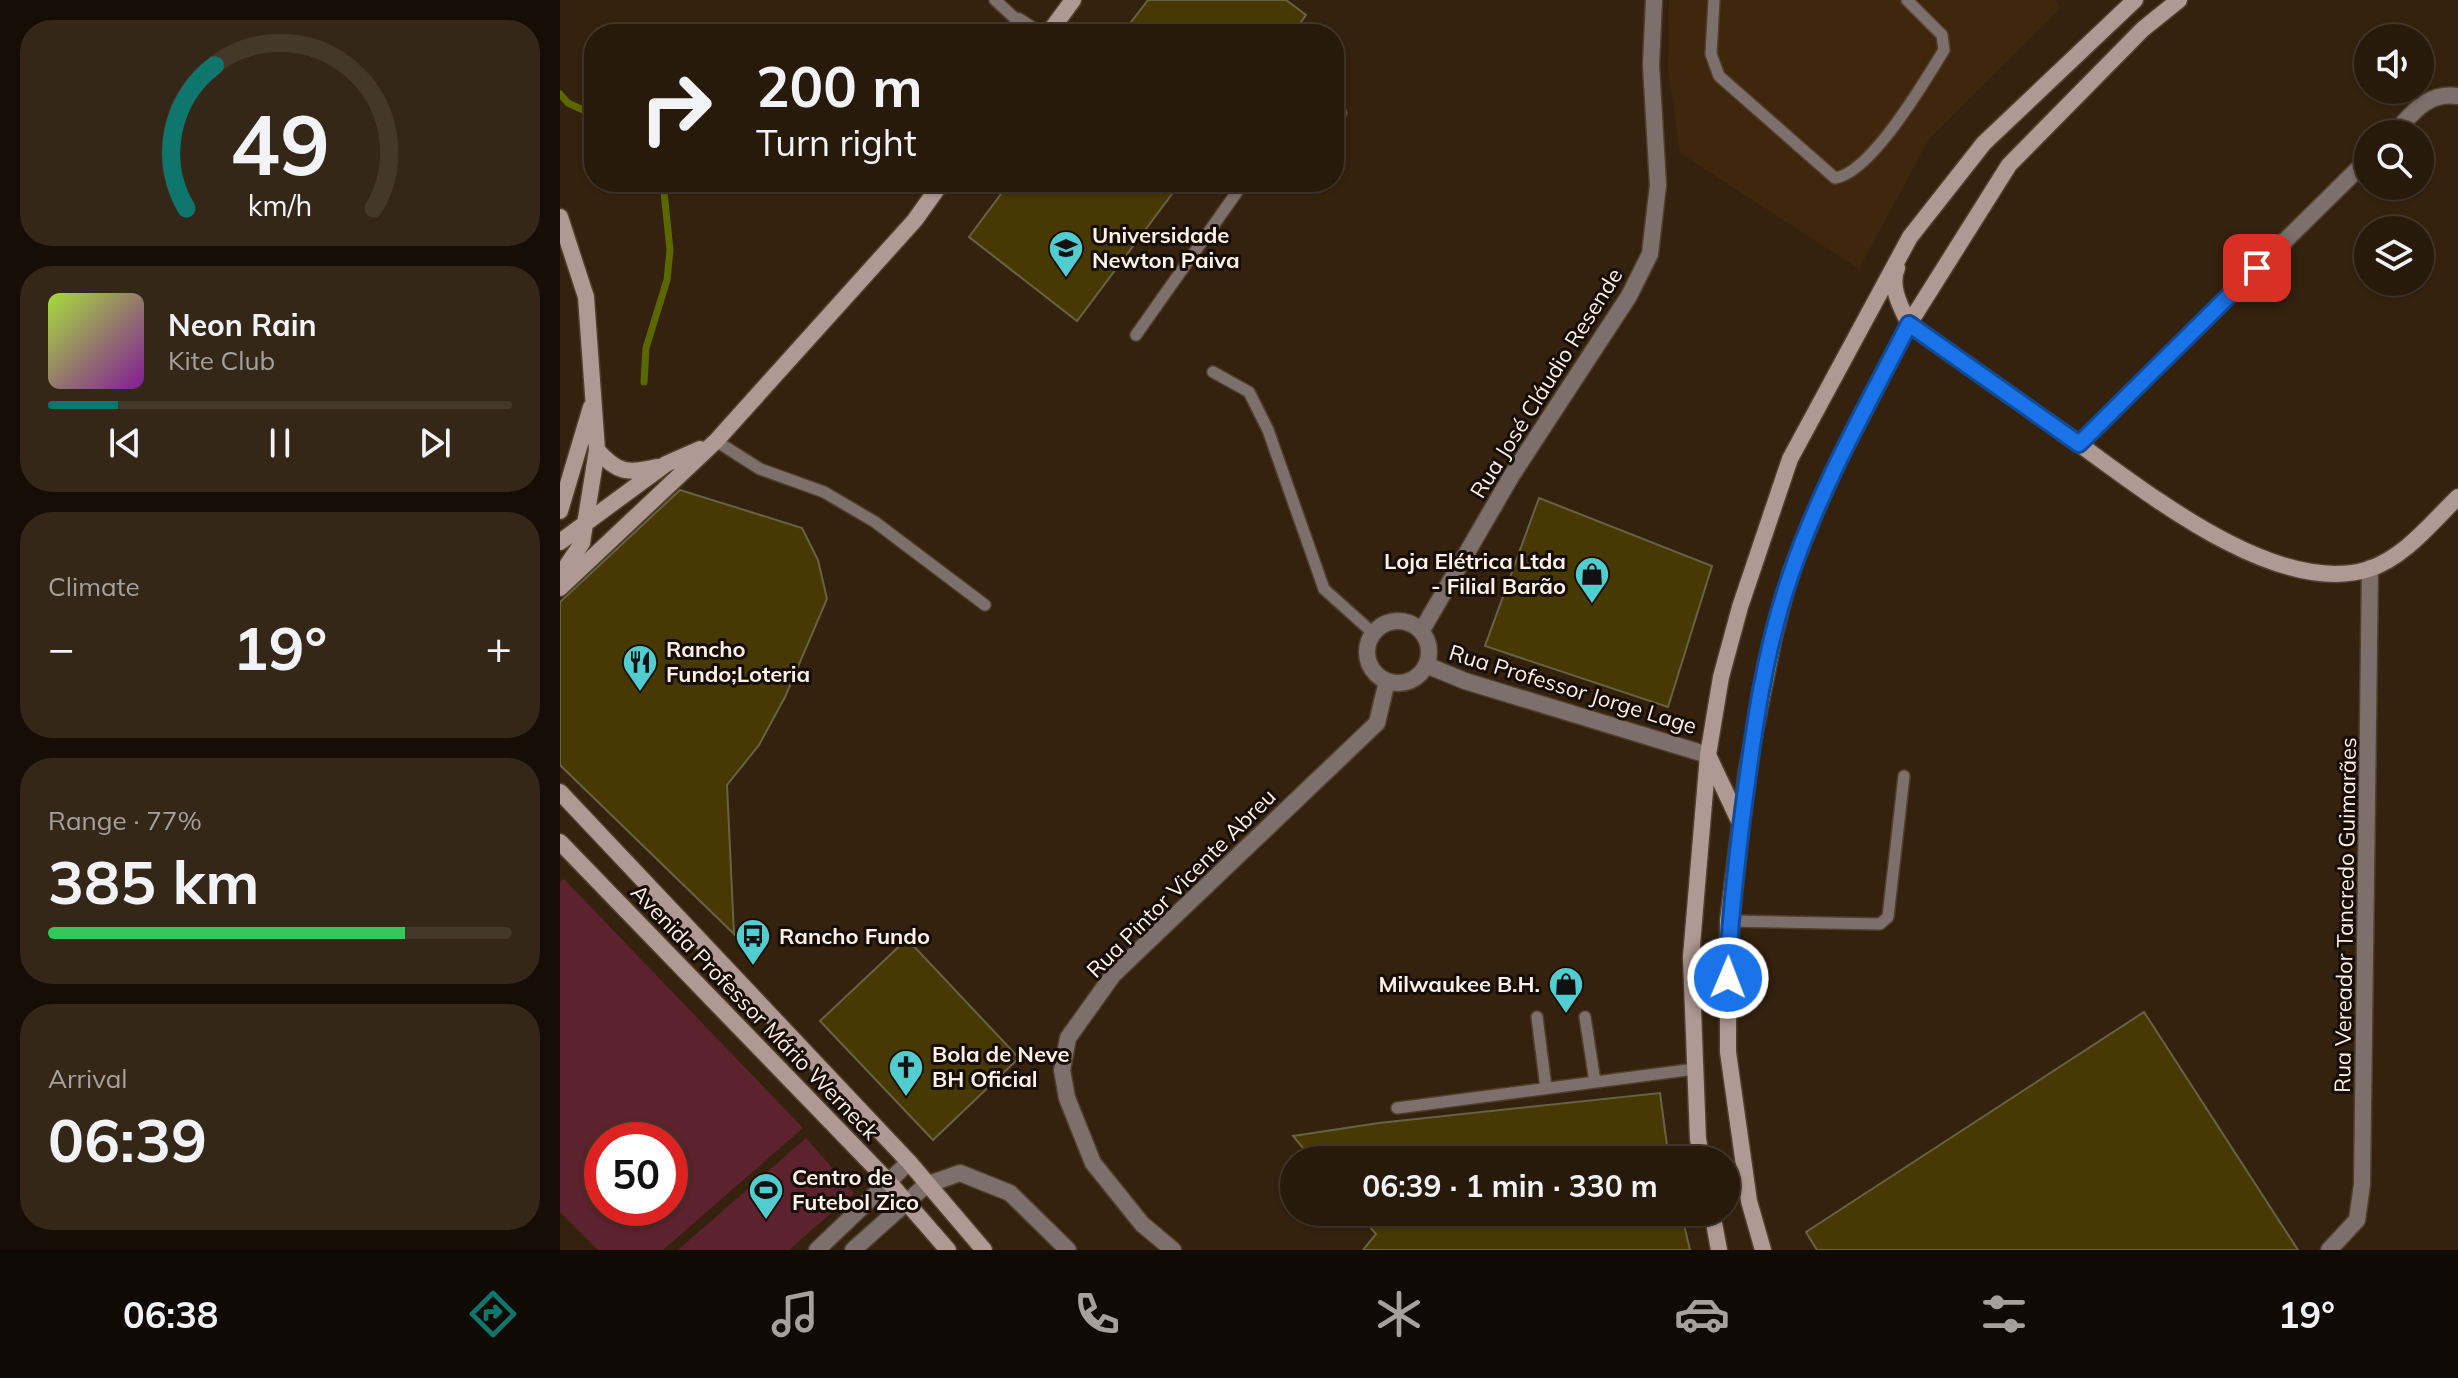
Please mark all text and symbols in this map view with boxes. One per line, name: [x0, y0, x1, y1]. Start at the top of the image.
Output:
map controls: [2354, 24, 2434, 296]
button: sound: [2354, 24, 2434, 104]
text: 200 m: [756, 51, 923, 121]
icon: right: [624, 56, 728, 160]
text: 49: [230, 91, 330, 196]
text: Turn right: [756, 120, 917, 165]
button: search: [2354, 120, 2434, 200]
text: km/h: [248, 187, 312, 223]
button: layers: [2354, 216, 2434, 296]
place label: Universidade Newton Paiva: [1092, 221, 1240, 274]
school or university icon: Universidade Newton Paiva: [1047, 229, 1085, 279]
pin: [2223, 234, 2291, 302]
icon: arrive: [2235, 246, 2279, 290]
street label: Rua José Cláudio Resende: [1464, 263, 1628, 503]
text: Neon Rain: [168, 306, 317, 344]
text: Kite Club: [168, 344, 275, 377]
icon: previous: [103, 421, 147, 465]
icon: pause: [258, 421, 302, 465]
icon: next: [413, 421, 457, 465]
place label: Loja Elétrica Ltda - Filial Barão: [1384, 547, 1566, 600]
shop icon: Loja Elétrica Ltda - Filial Barão: [1573, 555, 1611, 605]
text: Climate: [48, 570, 140, 603]
text: 19°: [233, 610, 327, 685]
text: −: [48, 620, 74, 675]
text: +: [486, 620, 512, 675]
place label: Rancho Fundo;Loteria: [666, 635, 810, 688]
street label: Rua Professor Jorge Lage: [1446, 638, 1700, 740]
restaurant icon: Rancho Fundo;Loteria: [621, 643, 659, 693]
street label: Rua Vereador Tancredo Guimarães: [2328, 737, 2362, 1093]
street label: Rua Pintor Vicente Abreu: [1080, 782, 1282, 984]
text: Range · 77%: [48, 804, 202, 837]
text: 385 km: [48, 844, 260, 919]
street label: Avenida Professor Mário Werneck: [625, 878, 885, 1146]
bus stop icon: Rancho Fundo: [734, 917, 772, 967]
place label: Rancho Fundo: [779, 922, 930, 950]
position arrow: [1686, 936, 1770, 1020]
shop icon: Milwaukee B.H.: [1547, 965, 1585, 1015]
place label: Milwaukee B.H.: [1378, 970, 1540, 998]
place label: Bola de Neve BH Oficial: [932, 1040, 1070, 1093]
church icon: Bola de Neve BH Oficial: [887, 1048, 925, 1098]
text: Arrival: [48, 1062, 128, 1095]
text: 06:39: [48, 1102, 207, 1177]
speed limit sign: 50: [584, 1122, 688, 1226]
place label: Centro de Futebol Zico: [792, 1163, 919, 1216]
text: 06:39 · 1 min · 330 m: [1362, 1167, 1658, 1205]
sports icon: Centro de Futebol Zico: [747, 1171, 785, 1221]
icon: directions: [465, 1286, 521, 1342]
icon: music: [767, 1286, 823, 1342]
icon: phone: [1069, 1286, 1125, 1342]
icon: climate: [1371, 1286, 1427, 1342]
icon: car: [1674, 1286, 1730, 1342]
icon: filters: [1976, 1286, 2032, 1342]
text: 06:38: [123, 1292, 218, 1337]
text: 19°: [2278, 1292, 2335, 1337]

